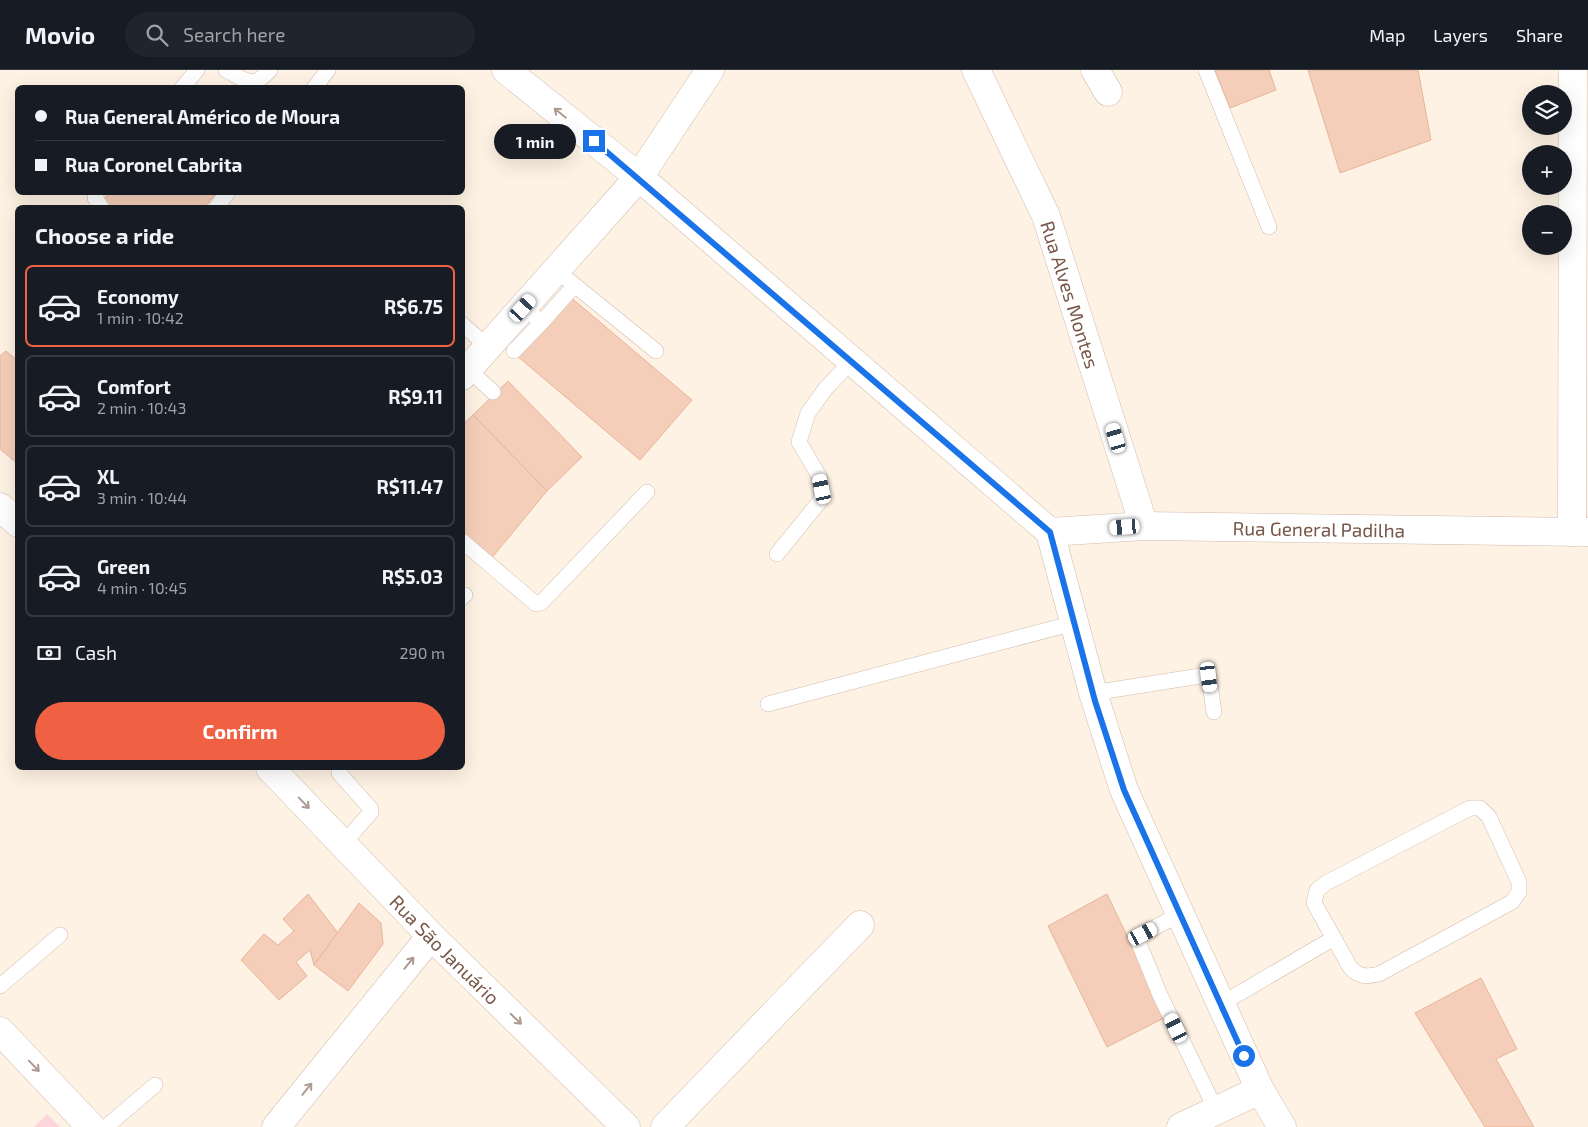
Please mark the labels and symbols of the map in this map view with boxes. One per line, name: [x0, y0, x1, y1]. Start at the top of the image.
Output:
one-way arrow: [554, 108, 567, 119]
callout: 1 min: [494, 124, 576, 158]
route end: [583, 130, 605, 152]
street label: Rua Alves Montes: [1037, 218, 1105, 371]
car: [507, 292, 538, 324]
car: [1104, 421, 1127, 455]
car: [811, 473, 832, 505]
street label: Rua General Padilha: [1232, 516, 1405, 541]
car: [1109, 518, 1140, 536]
car: [1199, 661, 1218, 693]
one-way arrow: [298, 796, 310, 809]
street label: Rua São Januário: [386, 889, 505, 1009]
car: [1126, 920, 1159, 948]
one-way arrow: [403, 956, 414, 969]
car: [1162, 1011, 1189, 1045]
one-way arrow: [509, 1013, 522, 1025]
route start: [1233, 1045, 1255, 1067]
one-way arrow: [28, 1060, 40, 1073]
one-way arrow: [301, 1083, 312, 1096]

